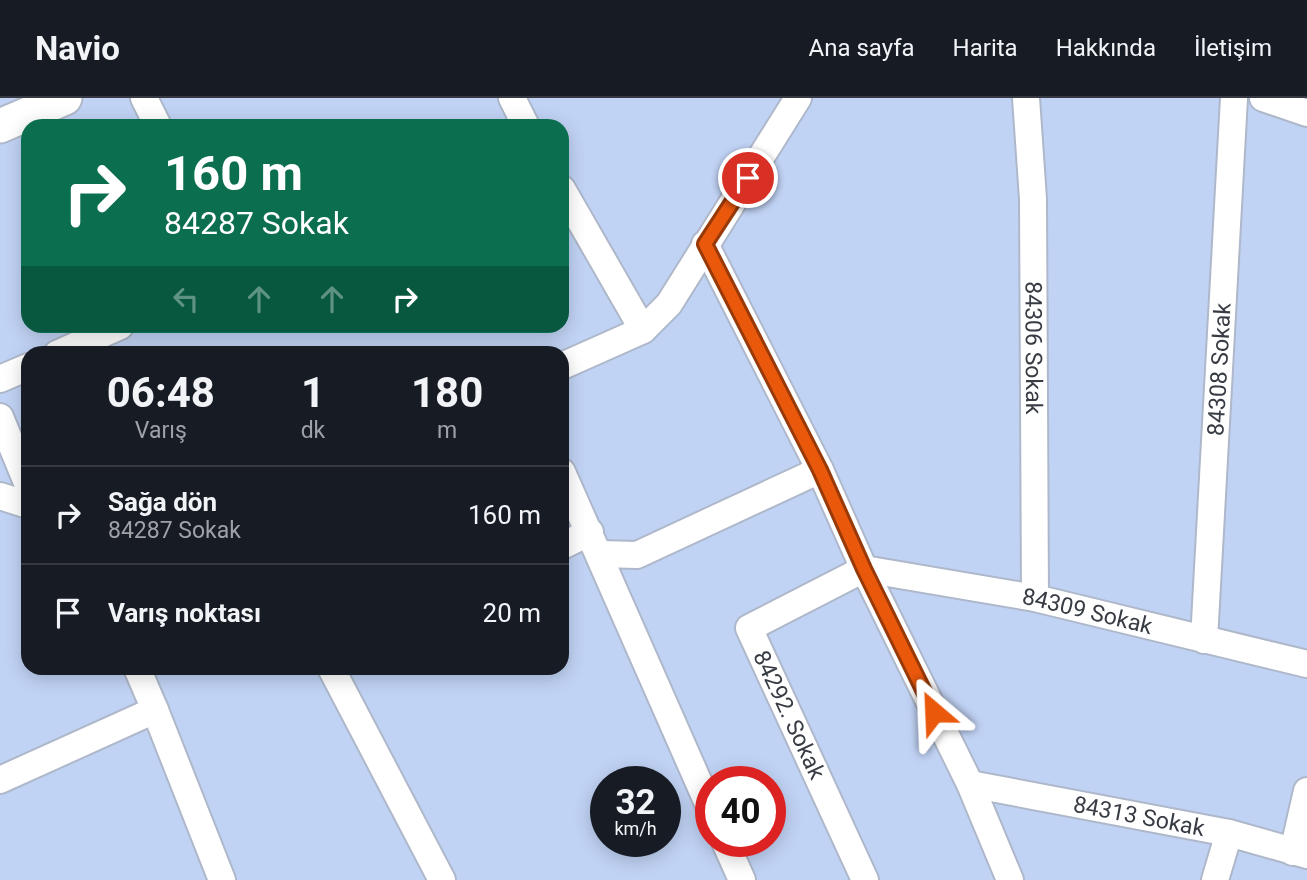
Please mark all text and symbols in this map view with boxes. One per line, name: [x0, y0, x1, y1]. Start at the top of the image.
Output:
text: Navio: [35, 29, 120, 68]
text: Ana sayfa: [809, 34, 915, 62]
text: Harita: [953, 34, 1018, 62]
text: Hakkında: [1056, 34, 1156, 62]
text: İletişim: [1194, 34, 1272, 62]
text: 160 m: [164, 145, 303, 202]
icon: right: [49, 147, 140, 238]
pin: [718, 148, 778, 208]
icon: arrive: [729, 159, 767, 197]
text: 84287 Sokak: [164, 204, 349, 242]
icon: left: [167, 280, 205, 318]
icon: ahead: [240, 280, 278, 318]
icon: ahead: [313, 280, 351, 318]
icon: right: [386, 280, 424, 318]
street label: 84306 Sokak: [1020, 281, 1048, 415]
street label: 84308 Sokak: [1202, 302, 1236, 437]
text: 06:48: [107, 368, 215, 417]
text: 1: [301, 368, 325, 417]
text: 180: [411, 368, 483, 417]
text: Varış: [135, 417, 187, 444]
text: dk: [301, 417, 325, 444]
text: m: [437, 417, 457, 444]
text: Sağa dön: [108, 487, 217, 517]
icon: right: [49, 496, 87, 534]
text: 160 m: [468, 500, 541, 530]
text: 84287 Sokak: [108, 517, 241, 544]
street label: 84309 Sokak: [1020, 583, 1156, 640]
icon: arrive: [49, 594, 87, 632]
text: Varış noktası: [108, 598, 261, 628]
text: 20 m: [483, 598, 541, 628]
street label: 84292. Sokak: [747, 646, 831, 784]
position arrow: [897, 675, 971, 749]
speed limit sign: 40: [695, 766, 786, 857]
text: 32: [615, 782, 656, 823]
street label: 84313 Sokak: [1071, 790, 1207, 842]
text: km/h: [614, 818, 657, 839]

